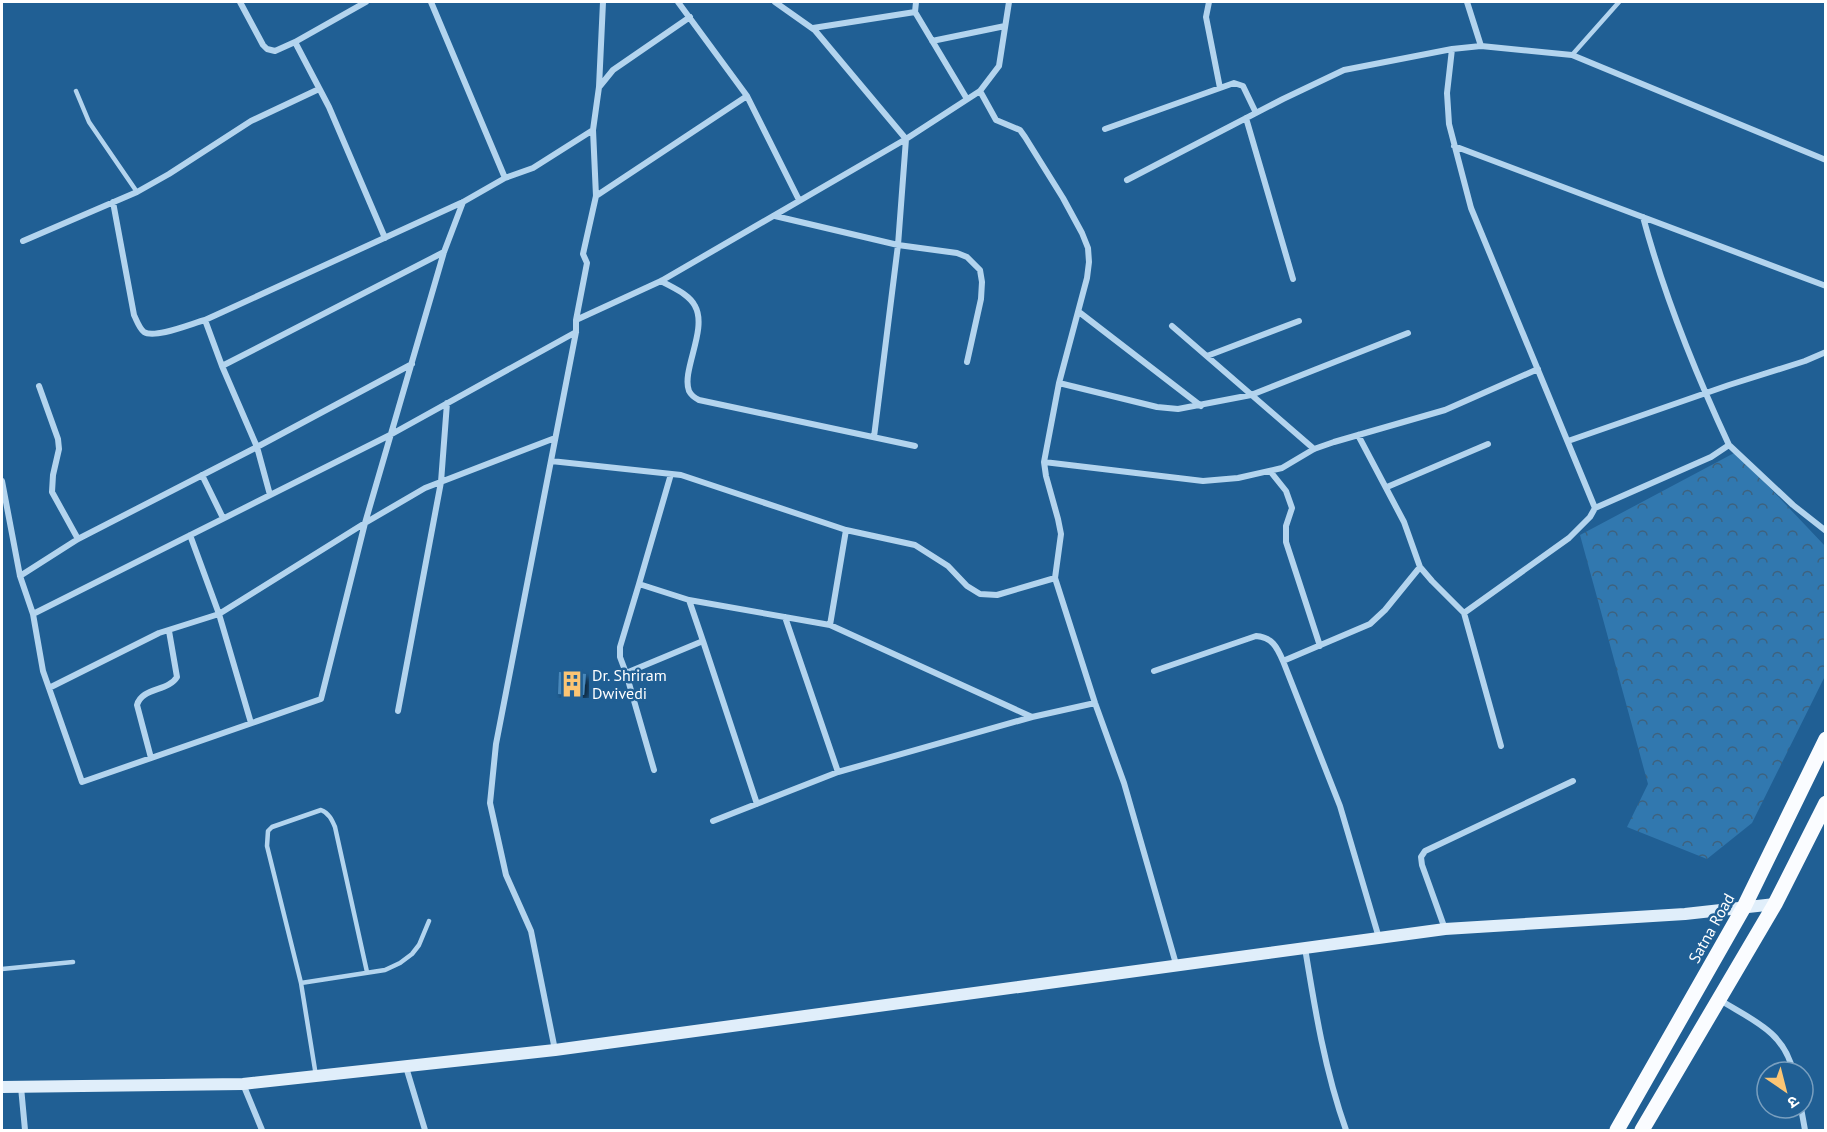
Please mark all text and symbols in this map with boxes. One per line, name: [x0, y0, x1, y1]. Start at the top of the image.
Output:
place label: Dr. Shriram Dwivedi: [592, 665, 667, 703]
building icon: Dr. Shriram Dwivedi: [557, 669, 587, 699]
street label: Satna Road: [1684, 890, 1738, 966]
north arrow: [1755, 1060, 1815, 1120]
text: उ: [1784, 1091, 1803, 1114]

